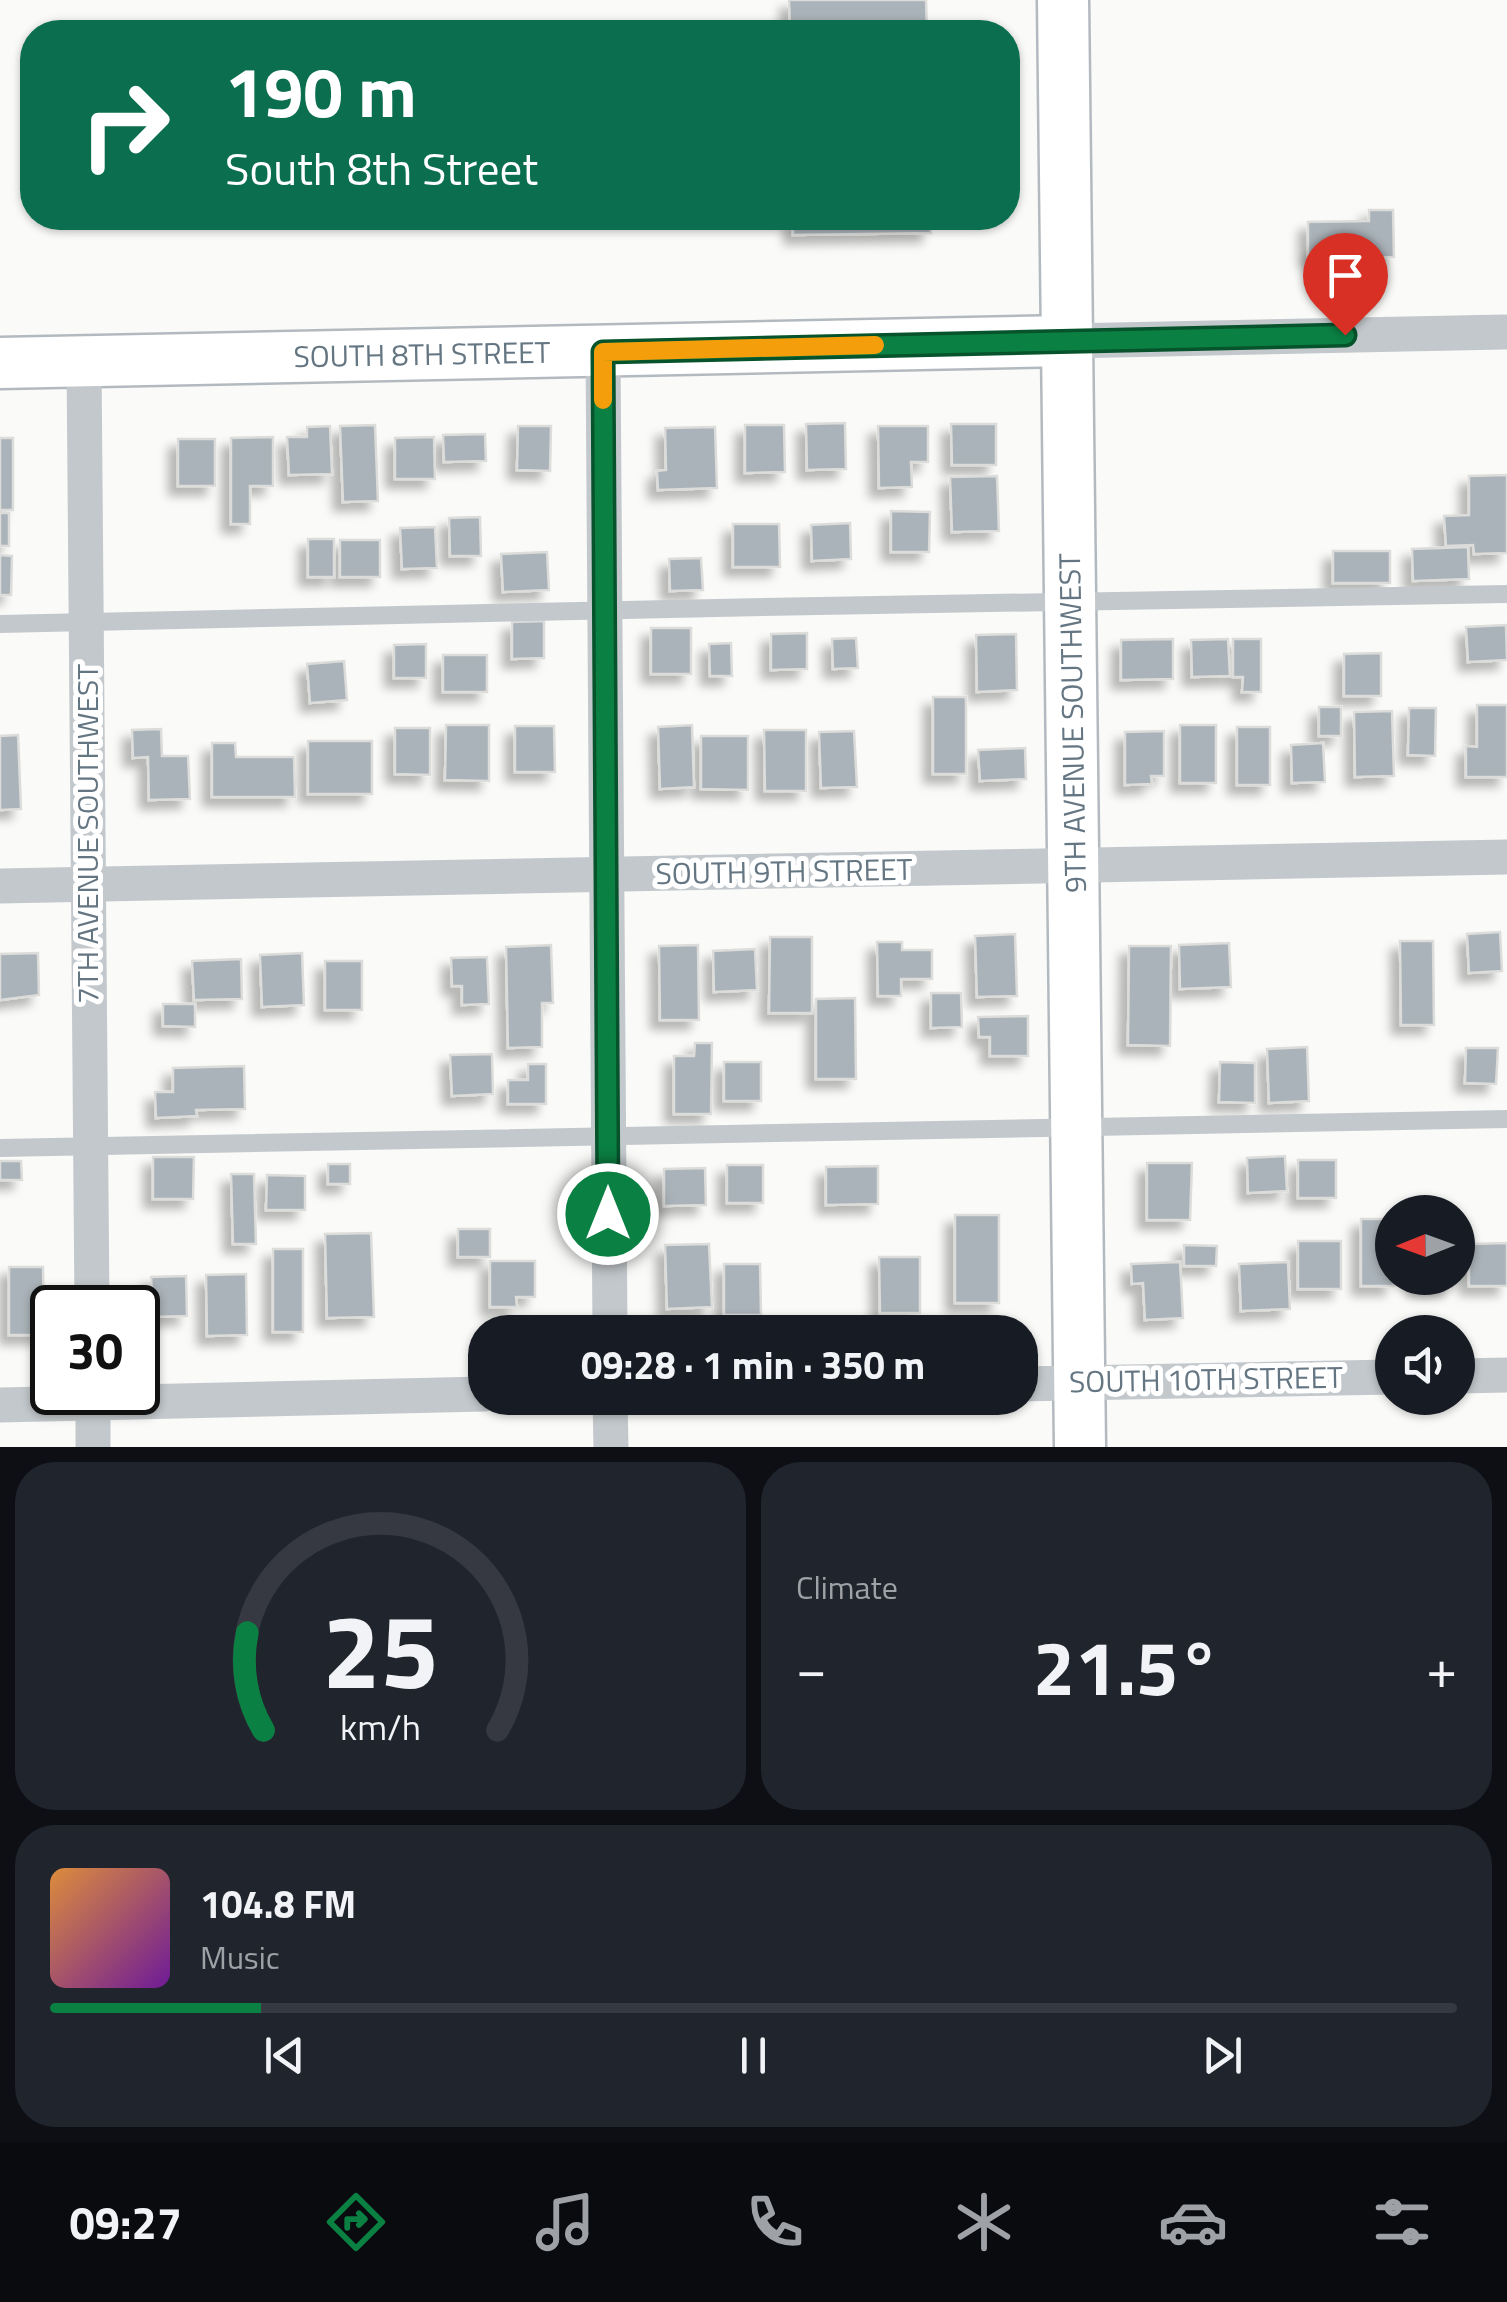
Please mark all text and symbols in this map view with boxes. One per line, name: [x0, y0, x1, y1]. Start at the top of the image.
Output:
text: 190 m: [225, 38, 417, 144]
icon: right: [60, 60, 190, 190]
text: South 8th Street: [225, 134, 538, 202]
pin: [1303, 233, 1388, 336]
icon: arrive: [1318, 248, 1373, 303]
street label: SOUTH 8TH STREET: [293, 329, 551, 379]
street label: 9TH AVENUE SOUTHWEST: [1046, 553, 1098, 893]
street label: 7TH AVENUE SOUTHWEST: [64, 664, 110, 1004]
street label: SOUTH 9TH STREET: [655, 846, 913, 896]
position arrow: [556, 1162, 660, 1266]
north arrow: [1375, 1195, 1475, 1295]
map controls: [1375, 1195, 1475, 1415]
speed limit sign: 30: [30, 1285, 160, 1415]
button: sound: [1375, 1315, 1475, 1415]
text: 09:28 · 1 min · 350 m: [581, 1336, 925, 1394]
street label: SOUTH 10TH STREET: [1069, 1354, 1343, 1404]
text: Climate: [796, 1563, 898, 1611]
text: 25: [322, 1570, 439, 1728]
text: 21.5°: [1033, 1610, 1220, 1724]
text: −: [796, 1626, 827, 1709]
text: +: [1426, 1626, 1457, 1709]
text: km/h: [340, 1699, 421, 1754]
text: 104.8 FM: [200, 1875, 356, 1933]
text: Music: [200, 1933, 280, 1981]
icon: previous: [257, 2028, 312, 2083]
icon: pause: [726, 2028, 781, 2083]
icon: next: [1195, 2028, 1250, 2083]
icon: directions: [321, 2187, 391, 2257]
icon: music: [530, 2187, 600, 2257]
icon: phone: [740, 2187, 810, 2257]
icon: climate: [949, 2187, 1019, 2257]
icon: car: [1158, 2187, 1228, 2257]
icon: filters: [1367, 2187, 1437, 2257]
text: 09:27: [70, 2188, 182, 2256]

